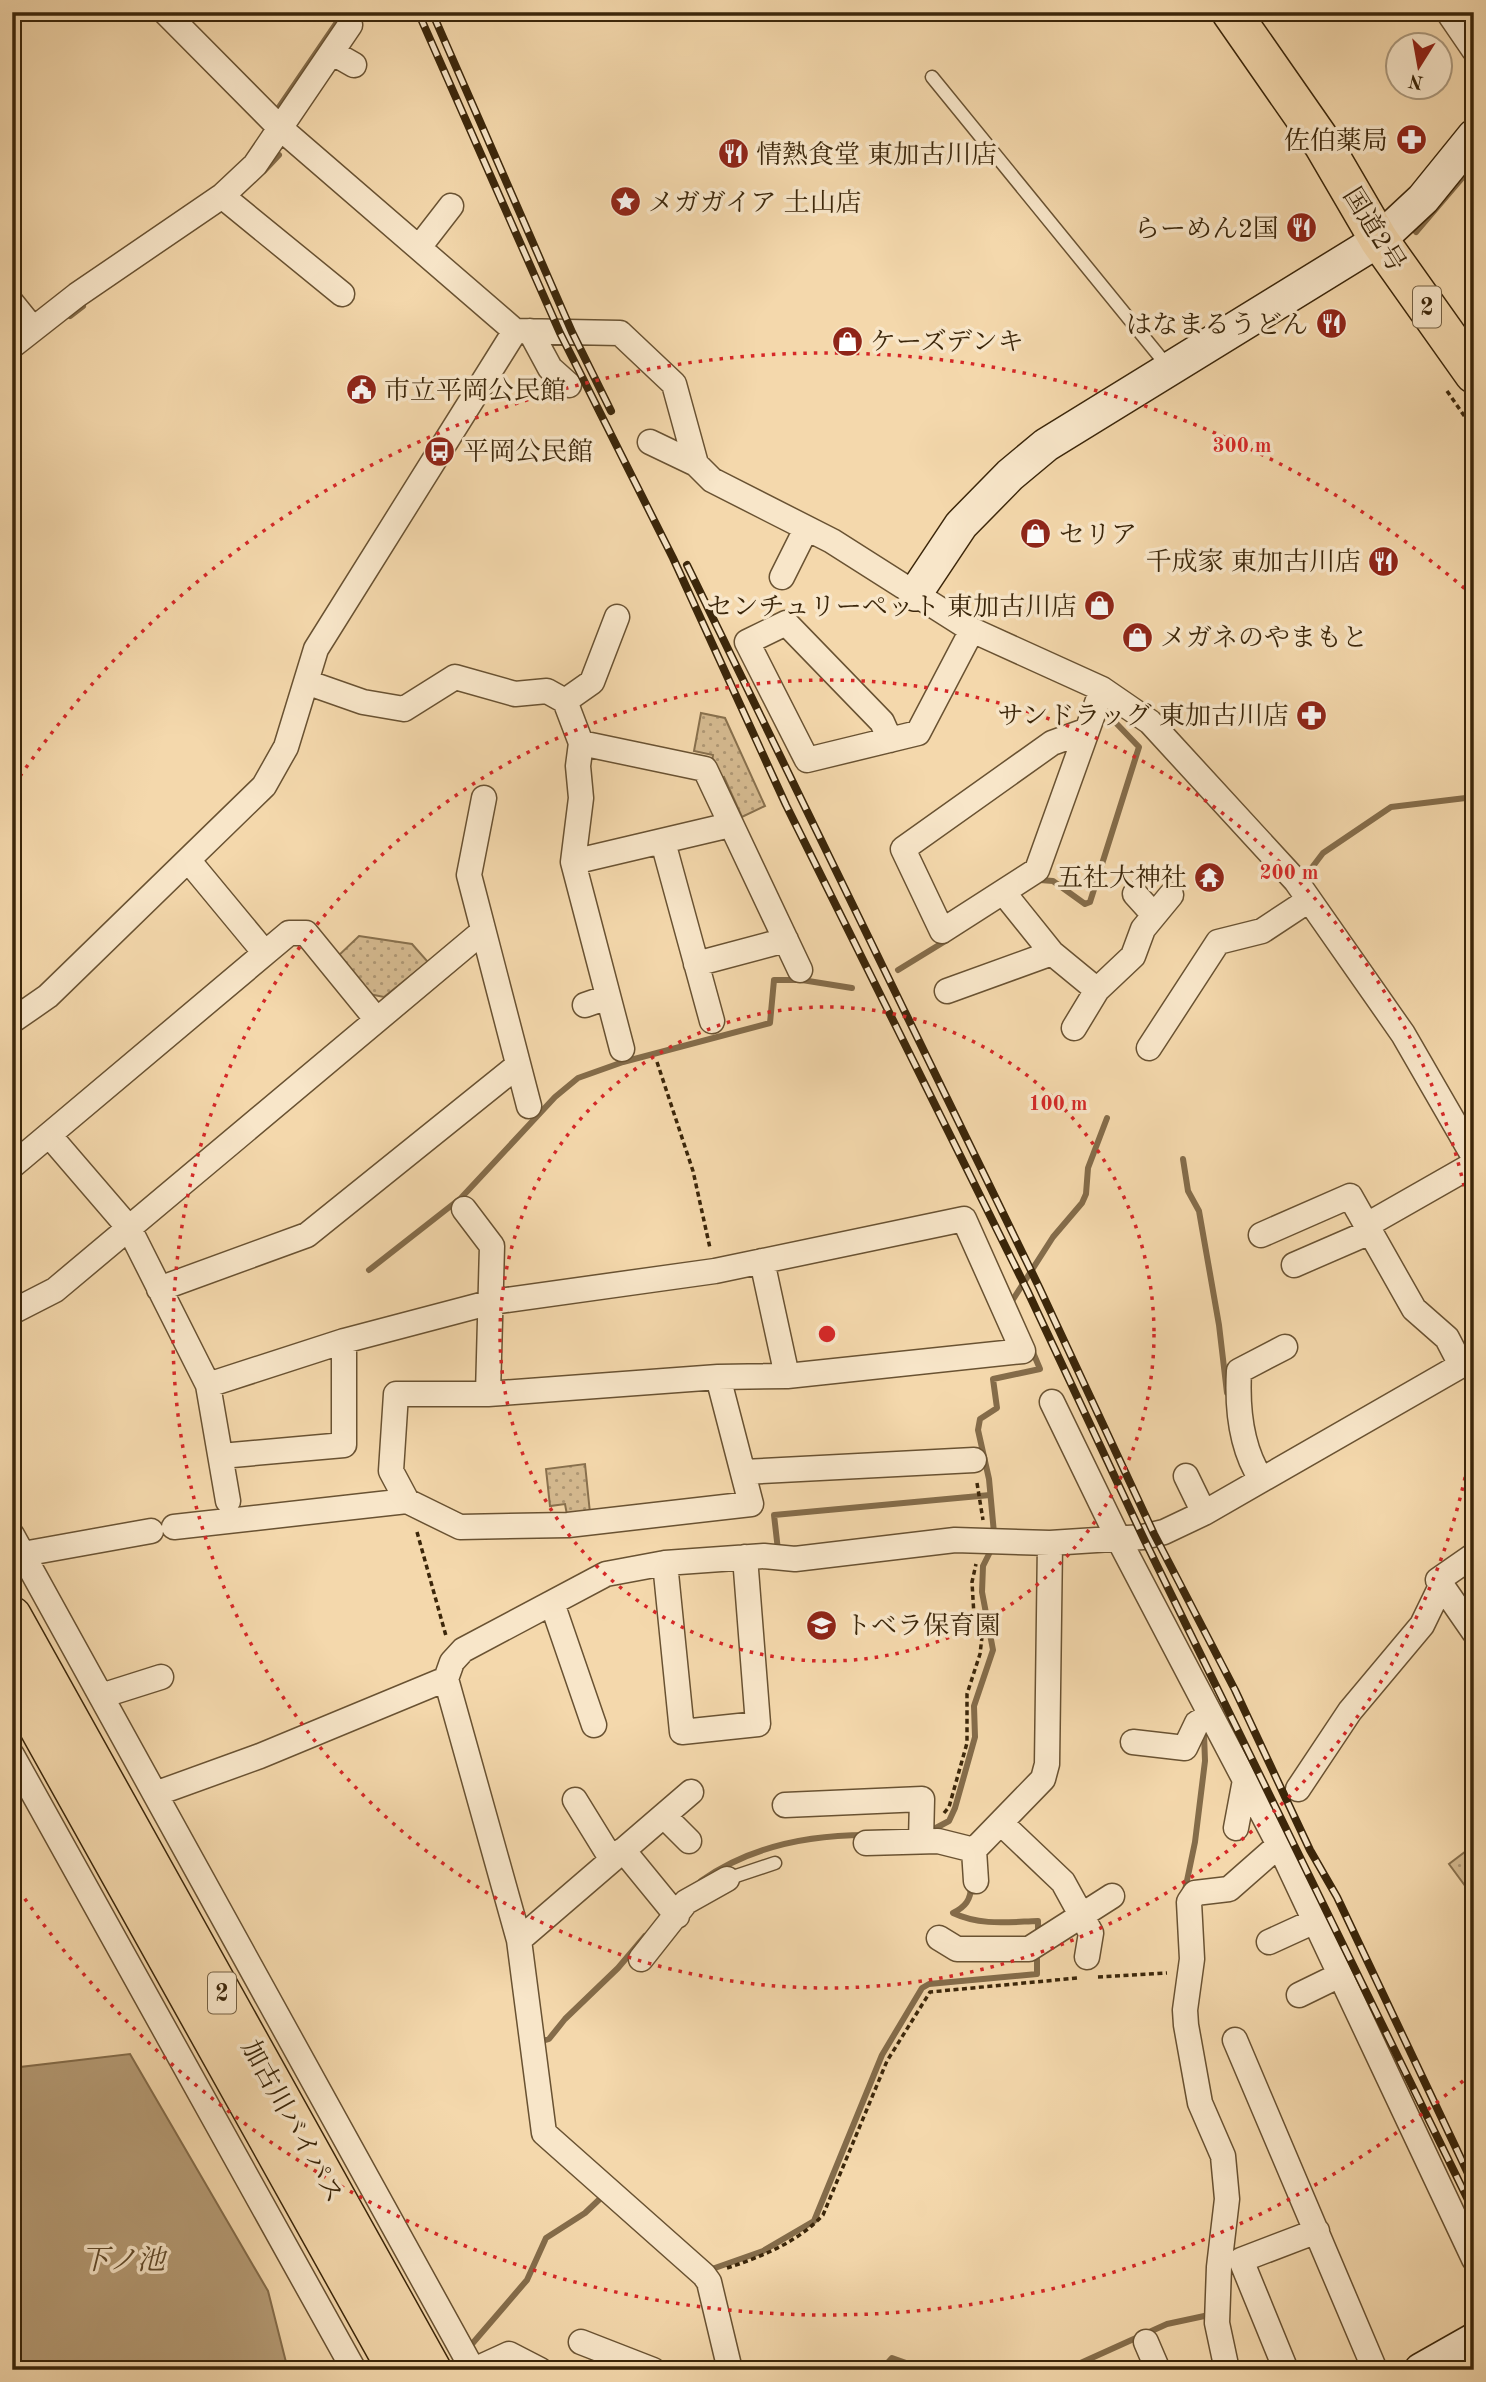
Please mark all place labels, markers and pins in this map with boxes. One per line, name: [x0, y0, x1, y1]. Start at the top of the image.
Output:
pharmacy icon: 佐伯薬局: [1394, 123, 1428, 157]
place label: 佐伯薬局: [1284, 127, 1388, 155]
restaurant icon: 情熱食堂 東加古川店: [716, 137, 750, 171]
place label: 情熱食堂 東加古川店: [756, 140, 997, 169]
place icon: メガガイア 土山店: [608, 185, 642, 219]
place label: メガガイア 土山店: [648, 189, 862, 217]
restaurant icon: らーめん2国: [1285, 211, 1319, 245]
place label: らーめん2国: [1134, 215, 1279, 243]
restaurant icon: はなまるうどん: [1314, 307, 1348, 341]
place label: はなまるうどん: [1126, 311, 1308, 339]
shop icon: ケーズデンキ: [830, 324, 864, 358]
place label: ケーズデンキ: [870, 328, 1024, 356]
public building icon: 市立平岡公民館: [344, 373, 378, 407]
place label: 市立平岡公民館: [384, 377, 566, 405]
bus stop icon: 平岡公民館: [423, 434, 457, 468]
place label: 平岡公民館: [463, 438, 593, 466]
shop icon: セリア: [1019, 517, 1053, 551]
place label: セリア: [1059, 523, 1137, 549]
restaurant icon: 千成家 東加古川店: [1367, 544, 1401, 578]
place label: 千成家 東加古川店: [1146, 548, 1361, 576]
shop icon: センチュリーペット 東加古川店: [1083, 589, 1117, 623]
place label: センチュリーペット 東加古川店: [706, 593, 1077, 621]
shop icon: メガネのやまもと: [1120, 620, 1154, 654]
place label: メガネのやまもと: [1160, 624, 1368, 652]
pharmacy icon: サンドラッグ 東加古川店: [1295, 698, 1329, 732]
place label: サンドラッグ 東加古川店: [998, 702, 1289, 730]
temple icon: 五社大神社: [1193, 860, 1227, 894]
place label: 五社大神社: [1057, 864, 1187, 892]
centre of rings: [815, 1322, 839, 1346]
school or university icon: トベラ保育園: [805, 1608, 839, 1642]
place label: トベラ保育園: [845, 1612, 1001, 1640]

